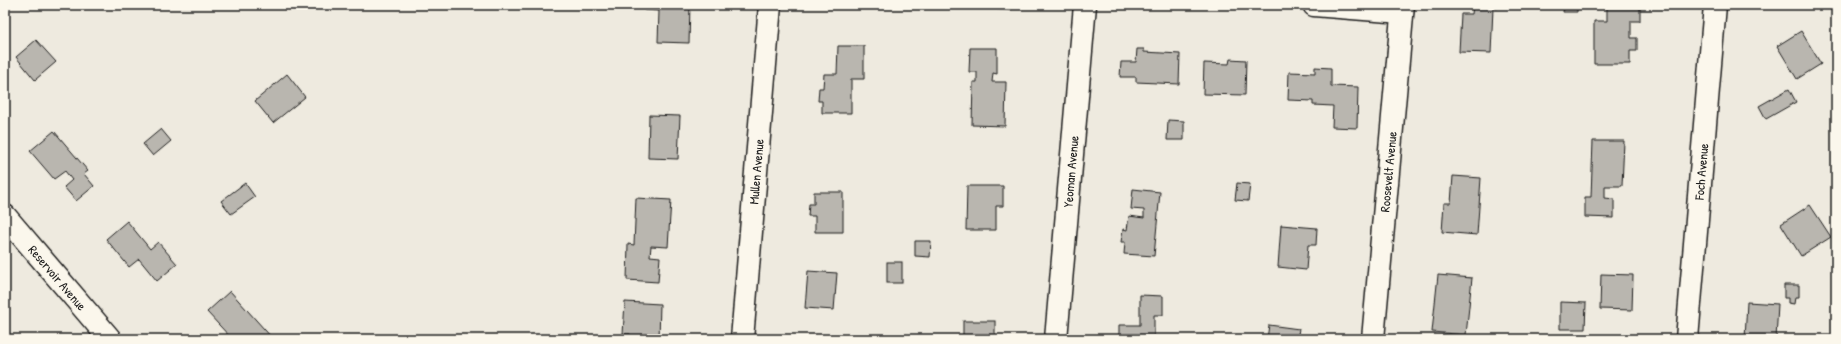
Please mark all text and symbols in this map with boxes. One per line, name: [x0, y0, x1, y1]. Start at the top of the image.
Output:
street label: Roosevelt Avenue: [1375, 131, 1401, 213]
street label: Yeoman Avenue: [1058, 135, 1083, 208]
street label: Mullen Avenue: [744, 138, 768, 205]
street label: Foch Avenue: [1690, 143, 1712, 202]
street label: Reservoir Avenue: [25, 241, 91, 314]

